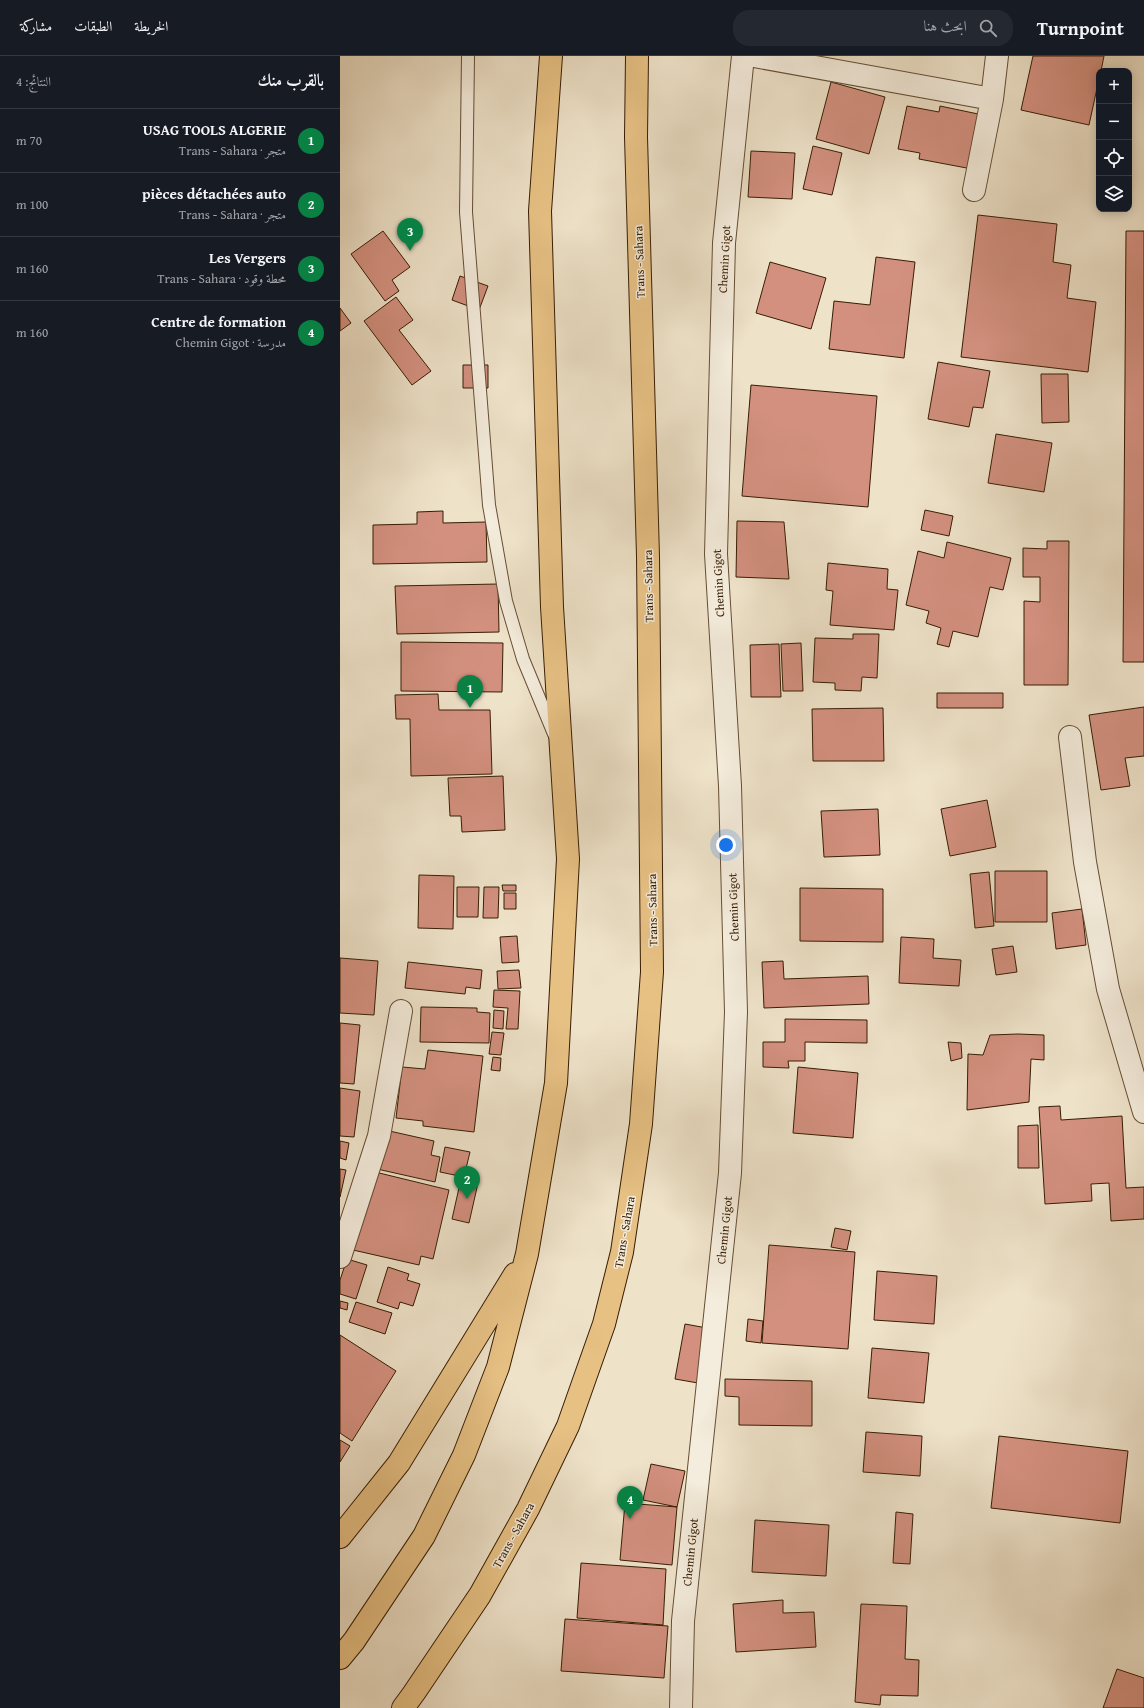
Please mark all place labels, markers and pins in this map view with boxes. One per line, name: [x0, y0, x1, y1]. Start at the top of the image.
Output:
pin: 3: [397, 218, 423, 251]
pin: 1: [457, 675, 483, 708]
pin: 2: [454, 1166, 480, 1199]
pin: 4: [617, 1486, 643, 1519]

